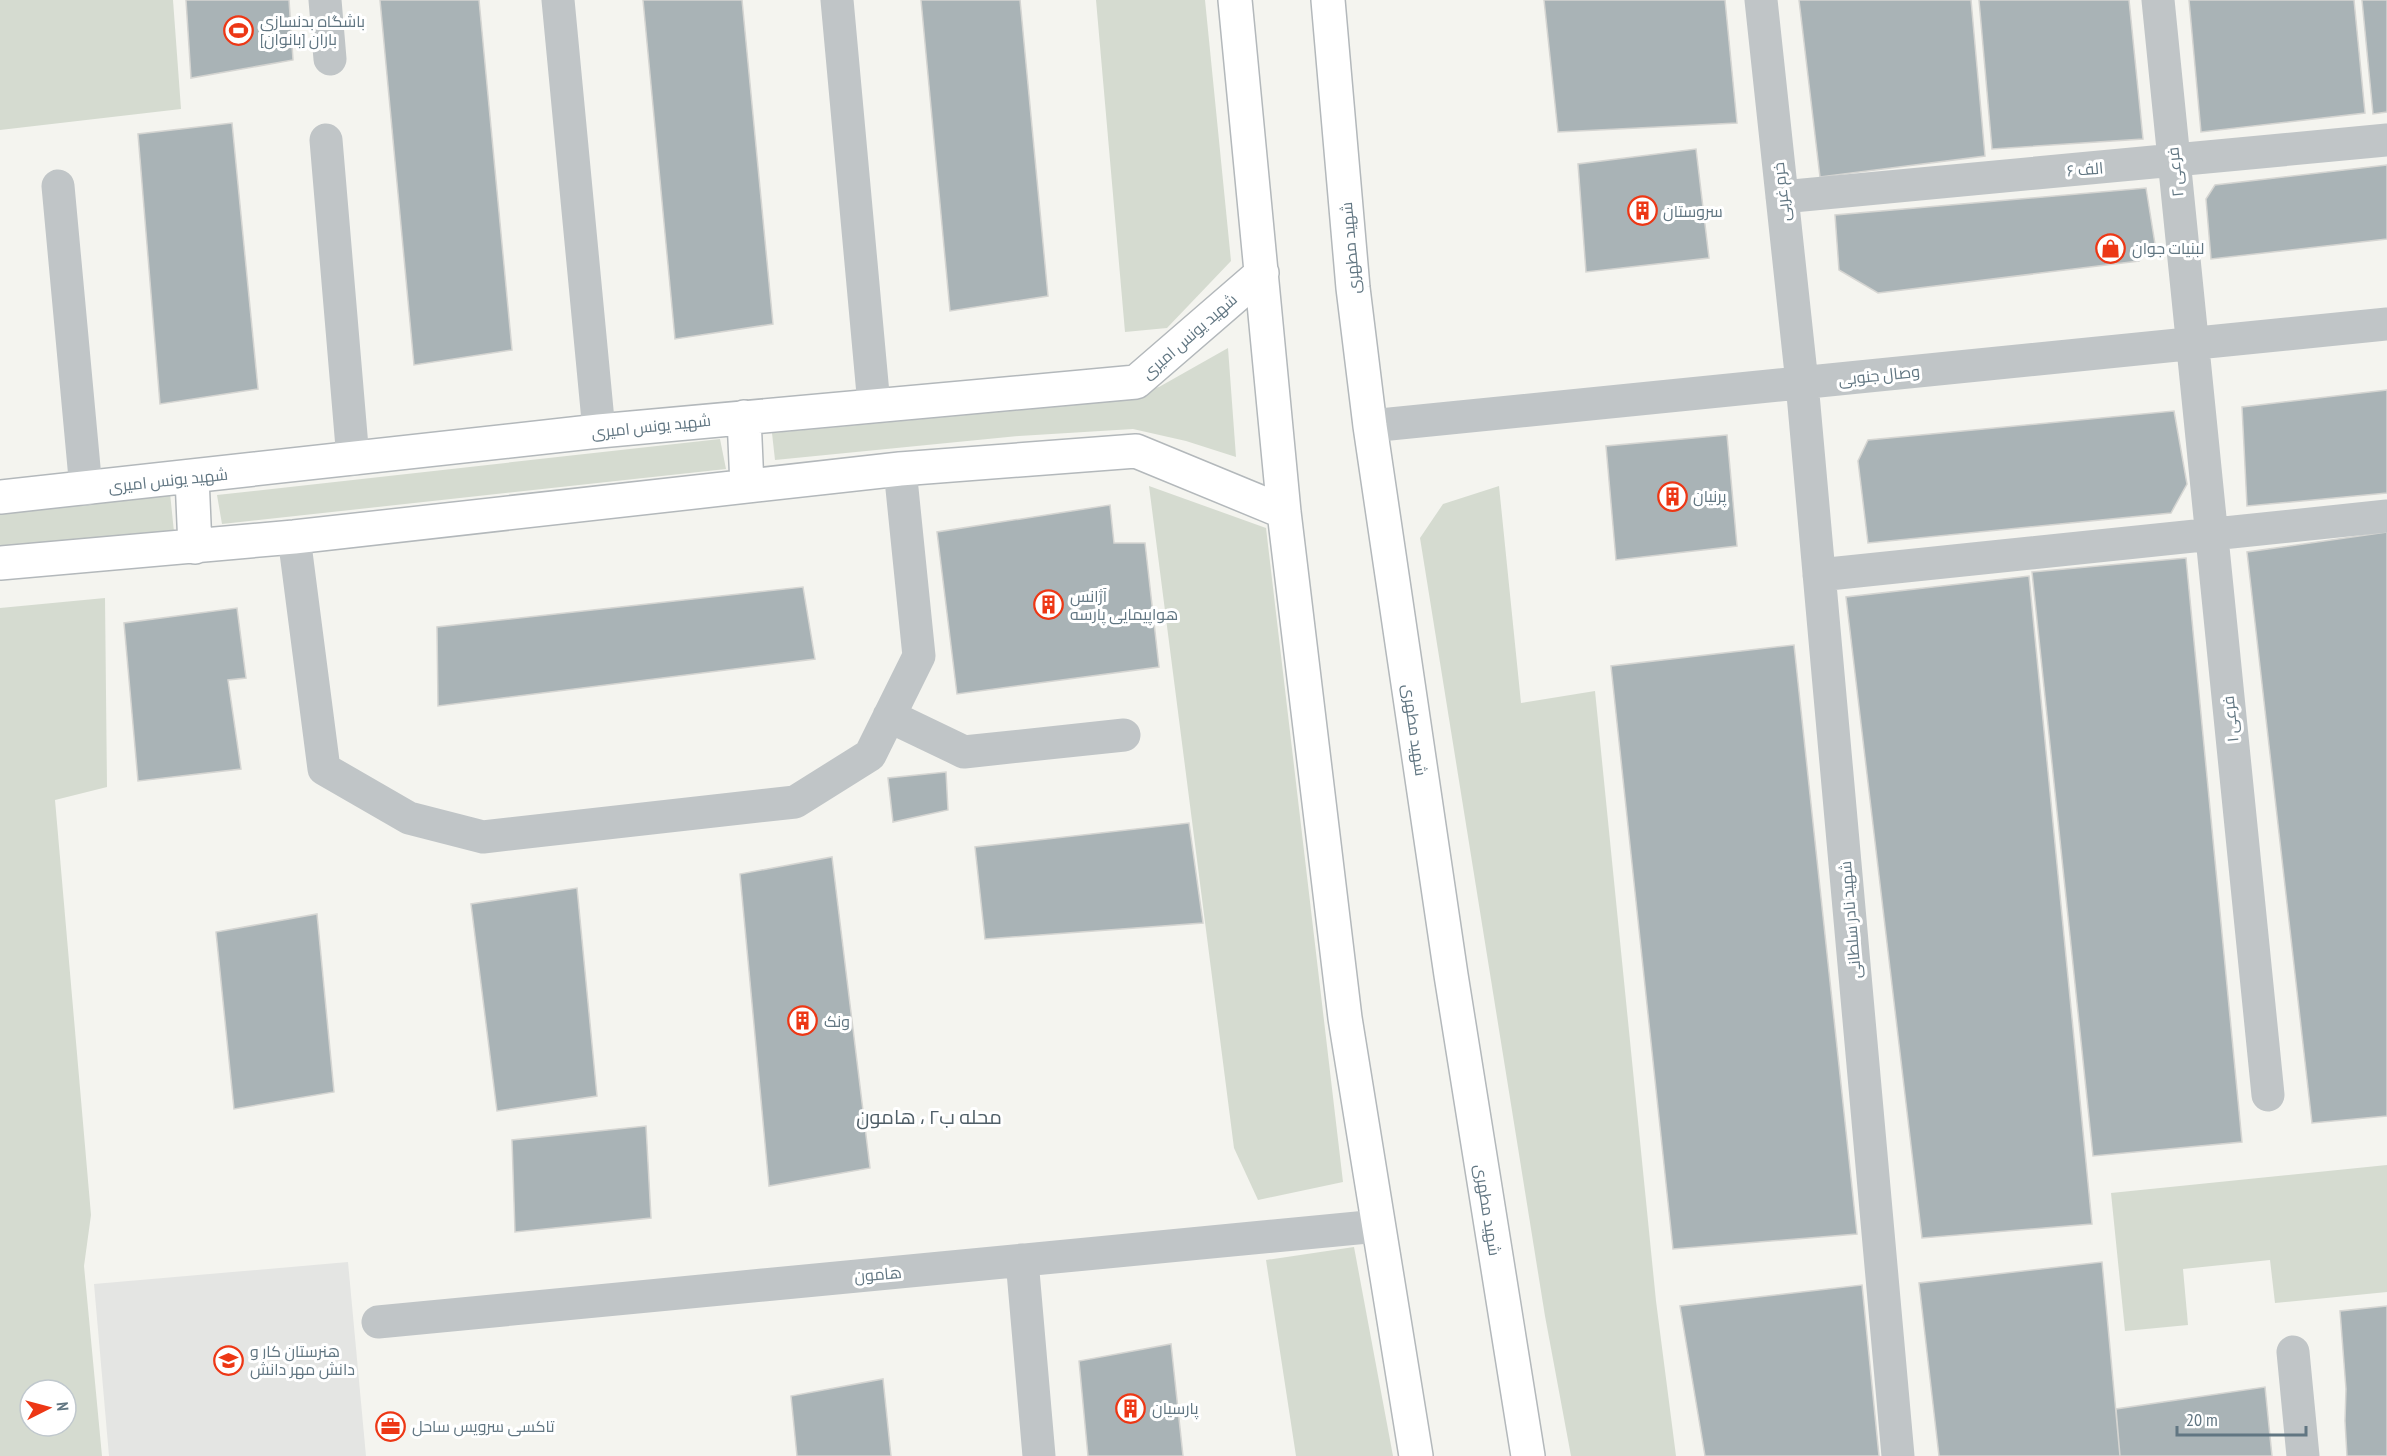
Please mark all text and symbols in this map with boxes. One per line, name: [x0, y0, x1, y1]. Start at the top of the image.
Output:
place label: باشگاه بدنسازی باران [بانوان]: [260, 11, 365, 50]
sports icon: باشگاه بدنسازی باران [بانوان]: [223, 14, 255, 46]
street label: فرعی ۲: [2162, 146, 2189, 198]
street label: ۶ الف: [2066, 157, 2104, 181]
street label: خرم غربی: [1768, 161, 1796, 223]
building icon: سروستان: [1626, 195, 1658, 227]
street label: شهید مطهری: [1336, 201, 1365, 295]
place label: سروستان: [1663, 201, 1723, 222]
shop icon: لبنیات جوان: [2095, 232, 2127, 264]
place label: لبنیات جوان: [2132, 238, 2204, 259]
street label: شهید یونس امیری: [1137, 289, 1242, 384]
street label: وصال جنوبی: [1837, 361, 1921, 390]
street label: شهید یونس امیری: [590, 410, 712, 443]
street label: شهید یونس امیری: [107, 464, 229, 497]
building icon: پرنیان: [1656, 480, 1688, 512]
place label: پرنیان: [1693, 486, 1727, 508]
place label: آژانس هواپیمایی پارسه: [1070, 586, 1178, 626]
building icon: آژانس هواپیمایی پارسه: [1033, 589, 1065, 621]
street label: شهید مطهری: [1398, 683, 1431, 777]
street label: فرعی ۱: [2218, 695, 2243, 743]
street label: شهید نادر سلطانی: [1835, 860, 1866, 980]
building icon: ونک: [787, 1005, 819, 1037]
place label: ونک: [824, 1011, 850, 1031]
district label: محله ب۲ ، هامون: [856, 1104, 1002, 1130]
street label: شهید مطهری: [1470, 1163, 1505, 1257]
street label: هامون: [853, 1262, 903, 1287]
place label: هنرستان کار و دانش مهر دانش: [250, 1341, 355, 1380]
school or university icon: هنرستان کار و دانش مهر دانش: [213, 1344, 245, 1376]
north arrow: [18, 1378, 78, 1438]
building icon: پارسیان: [1115, 1392, 1147, 1424]
place label: پارسیان: [1152, 1398, 1199, 1420]
scale bar: [2177, 1399, 2306, 1437]
text: N: [53, 1401, 73, 1412]
text: 20 m: [2186, 1408, 2218, 1431]
office icon: تاکسی سرویس ساحل: [375, 1410, 407, 1442]
place label: تاکسی سرویس ساحل: [412, 1416, 555, 1437]

